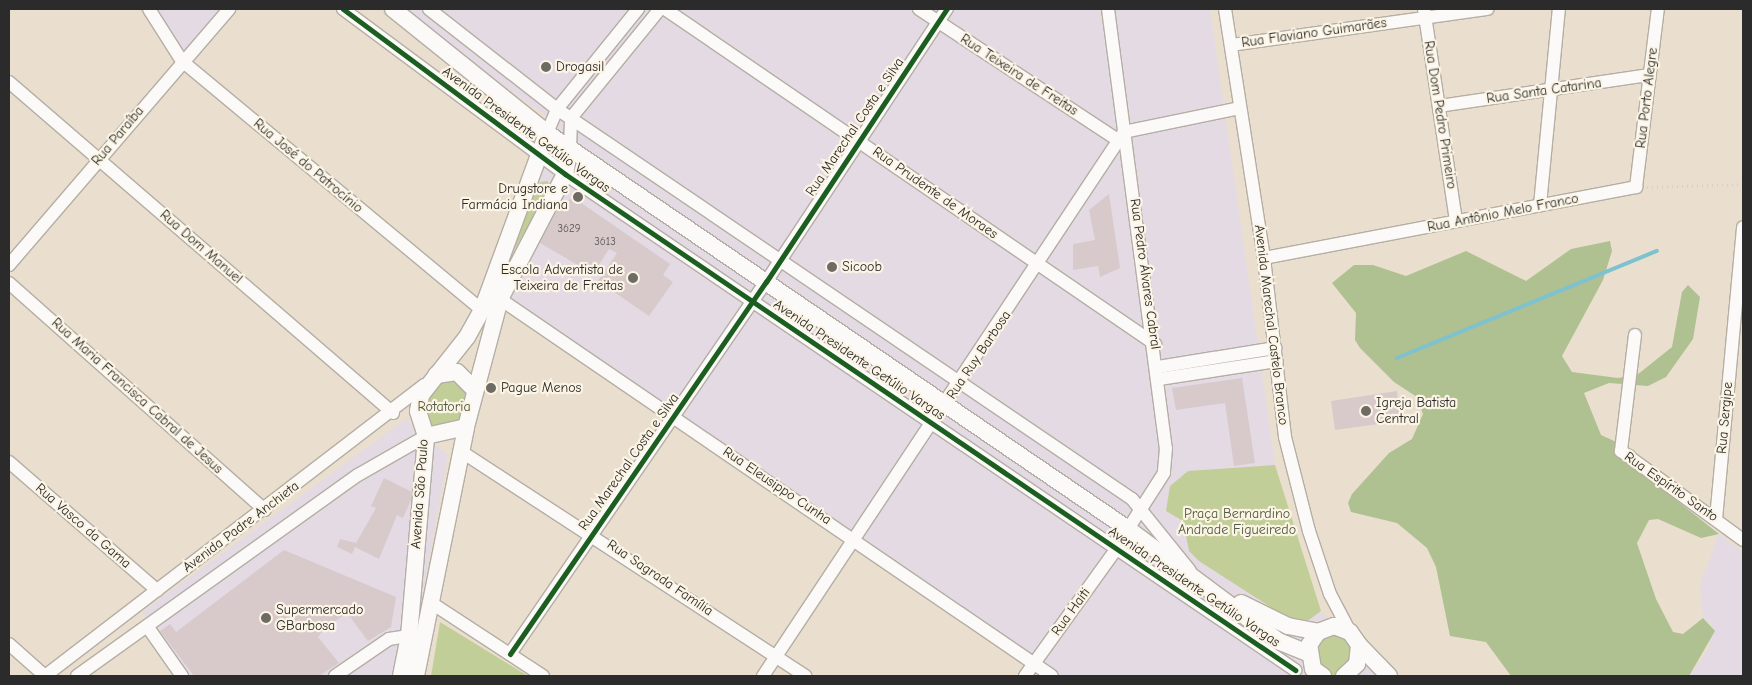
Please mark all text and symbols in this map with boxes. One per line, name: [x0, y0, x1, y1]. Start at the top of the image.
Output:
street label: Rua Flaviano Guimarães: [1240, 15, 1388, 51]
street label: Rua Teixeira de Freitas: [957, 31, 1081, 119]
street label: Rua Dom Pedro Primeiro: [1420, 40, 1460, 190]
street label: Rua Porto Alegre: [1632, 47, 1662, 149]
street label: Rua Marechal Costa e Silva: [802, 55, 908, 199]
place label: Drogasil: [556, 59, 604, 75]
marker: Drogasil: [540, 61, 552, 73]
street label: Avenida Presidente Getúlio Vargas: [439, 63, 613, 197]
street label: Rua Santa Catarina: [1485, 75, 1603, 107]
street label: Rua Paraíba: [88, 103, 148, 169]
street label: Rua José do Patrocínio: [250, 115, 366, 217]
street label: Rua Prudente de Moraes: [869, 143, 1001, 243]
place label: Drugstore e Farmácia Indiana: [461, 181, 568, 213]
street label: Rua Antônio Melo Franco: [1426, 190, 1580, 236]
marker: Drugstore e Farmácia Indiana: [572, 191, 584, 203]
street label: Rua Pedro Álvares Cabral: [1126, 197, 1164, 351]
street label: Rua Dom Manuel: [156, 207, 246, 287]
house number: 3629: [557, 222, 581, 236]
street label: Avenida Marechal Castelo Branco: [1250, 224, 1292, 426]
house number: 3613: [594, 235, 616, 249]
place label: Sicoob: [842, 259, 882, 275]
marker: Sicoob: [826, 261, 838, 273]
place label: Escola Adventista de Teixeira de Freitas: [501, 262, 623, 294]
marker: Escola Adventista de Teixeira de Freitas: [627, 272, 639, 284]
street label: Avenida Presidente Getúlio Vargas: [770, 296, 948, 424]
street label: Rua Ruy Barbosa: [943, 308, 1015, 402]
street label: Rua Maria Francisca Cabral de Jesus: [48, 315, 226, 477]
place label: Pague Menos: [501, 380, 581, 396]
street label: Rua Sergipe: [1713, 381, 1737, 455]
marker: Pague Menos: [485, 382, 497, 394]
street label: Rua Marechal Costa e Silva: [575, 390, 683, 534]
place label: Igreja Batista Central: [1376, 395, 1456, 428]
park label: Rotatoria: [417, 399, 471, 415]
marker: Igreja Batista Central: [1360, 405, 1372, 417]
street label: Avenida São Paulo: [408, 439, 432, 549]
street label: Rua Eleusippo Cunha: [720, 443, 834, 529]
street label: Rua Espírito Santo: [1621, 448, 1721, 526]
street label: Avenida Padre Anchieta: [180, 478, 302, 576]
street label: Rua Vasco da Gama: [32, 480, 134, 572]
park label: Praça Bernardino Andrade Figueiredo: [1178, 506, 1296, 538]
street label: Avenida Presidente Getúlio Vargas: [1105, 523, 1283, 651]
street label: Rua Sagrada Família: [604, 536, 716, 620]
street label: Rua Haiti: [1048, 585, 1094, 639]
place label: Supermercado GBarbosa: [276, 602, 363, 634]
marker: Supermercado GBarbosa: [260, 612, 272, 624]

